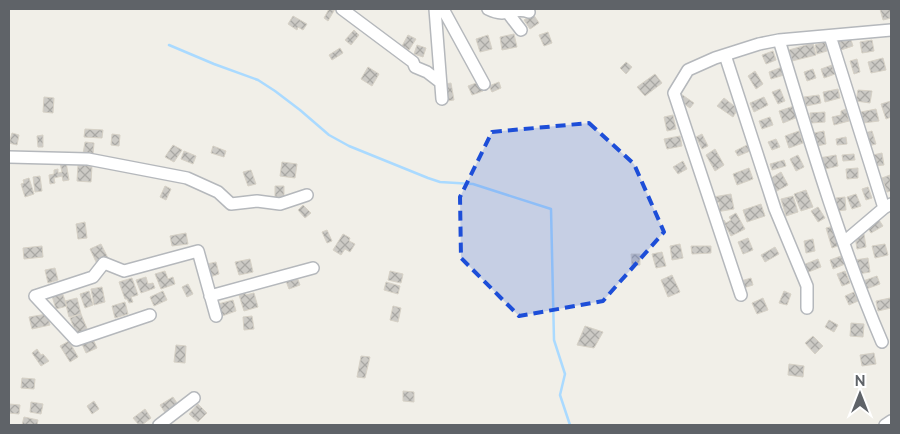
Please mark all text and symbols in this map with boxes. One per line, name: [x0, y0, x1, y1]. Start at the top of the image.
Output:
north arrow: [835, 369, 885, 419]
text: N: [855, 373, 865, 389]

